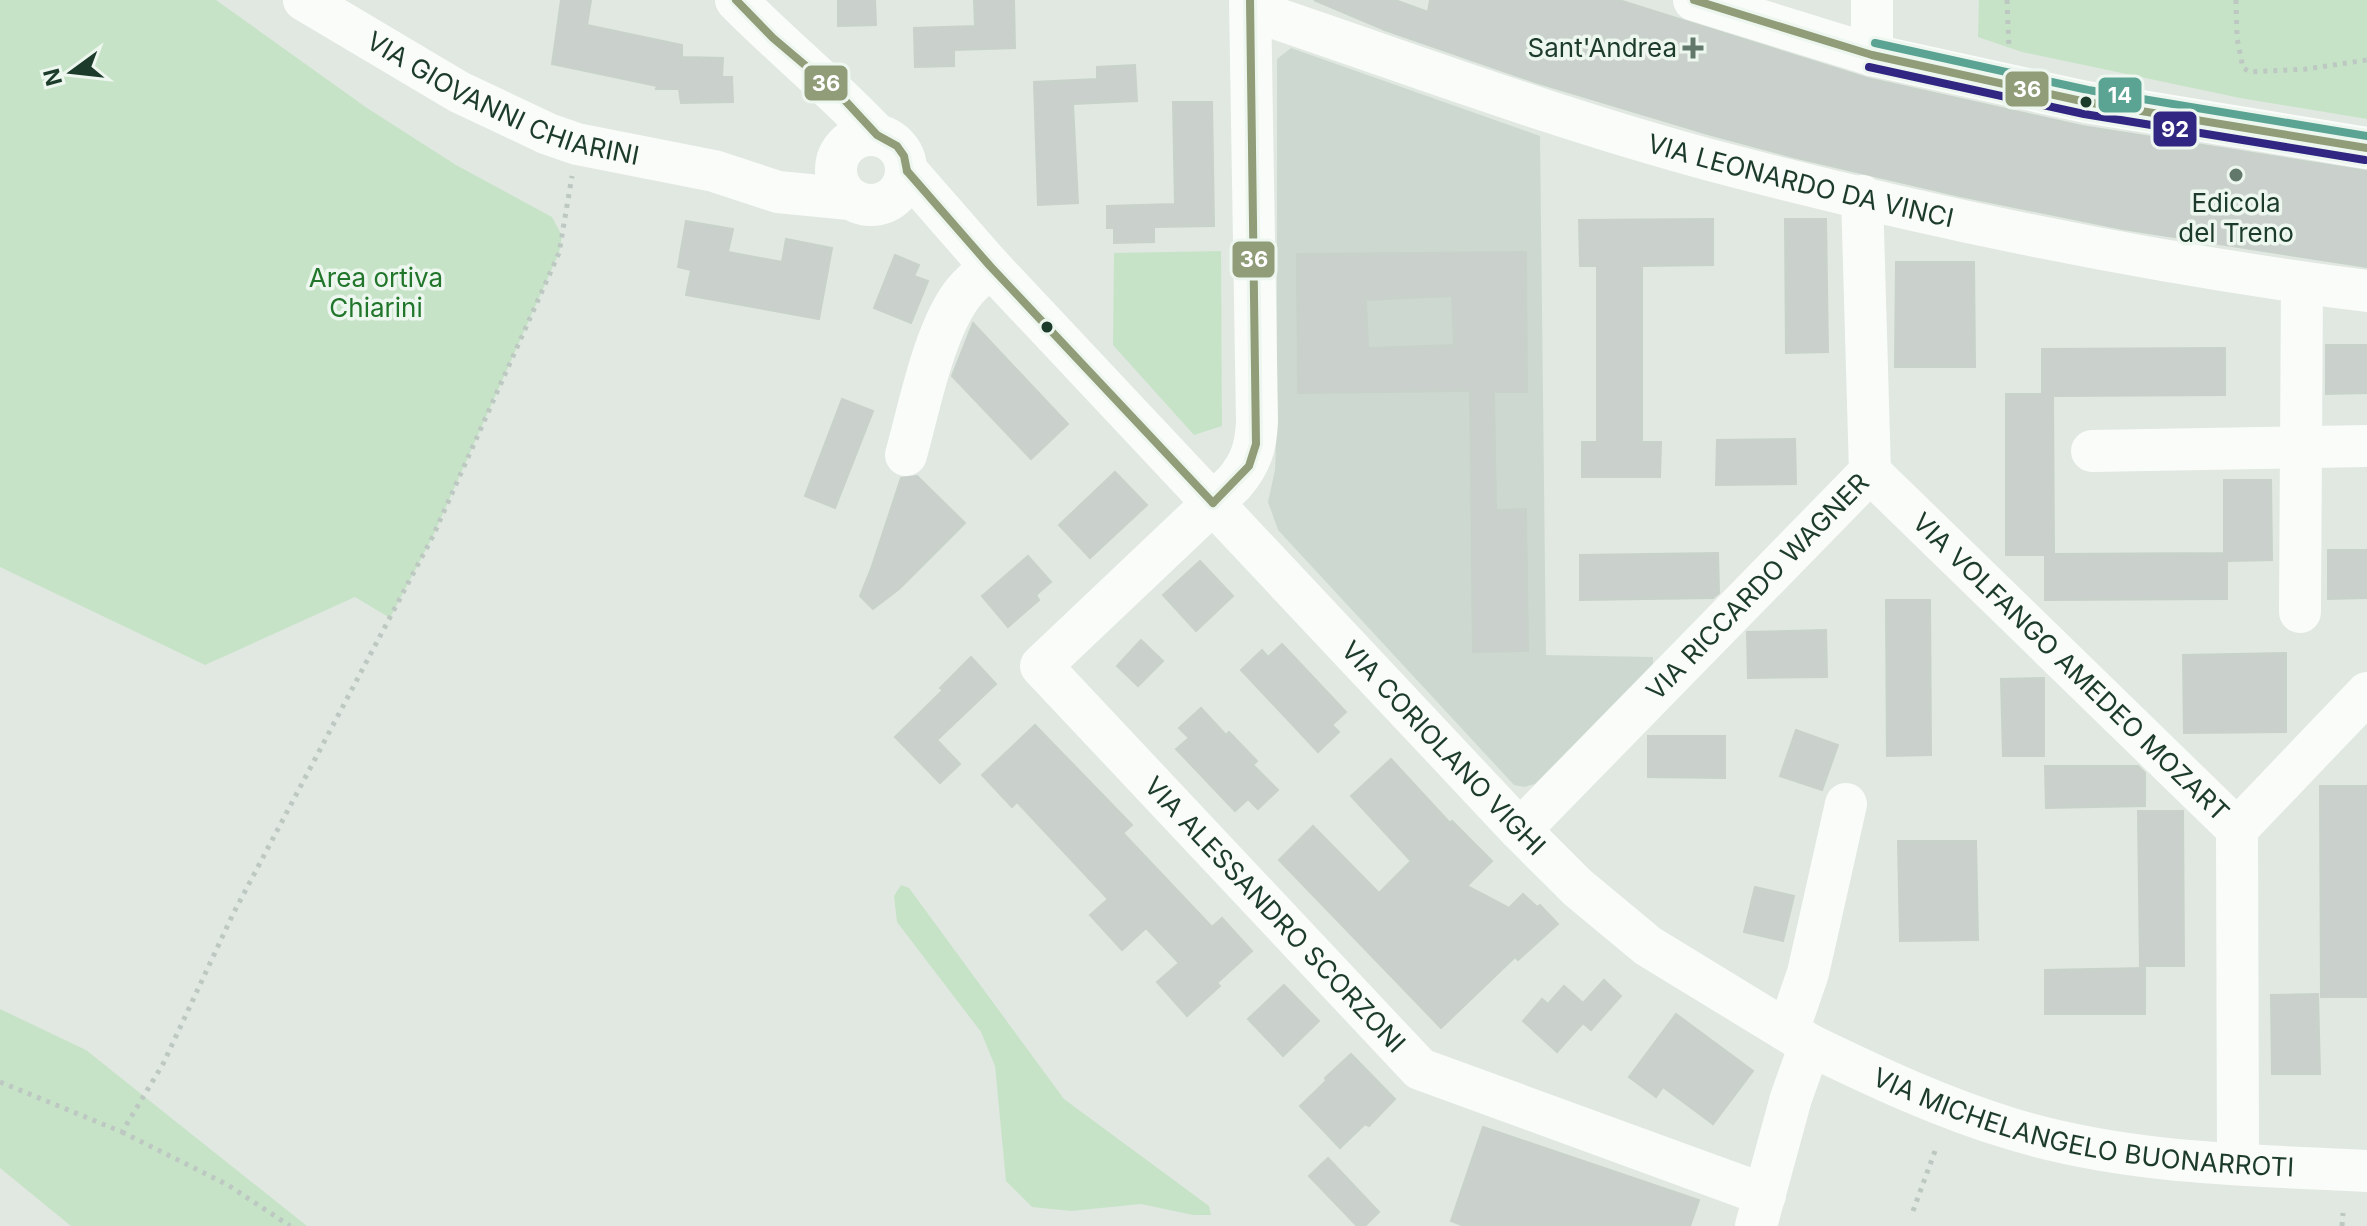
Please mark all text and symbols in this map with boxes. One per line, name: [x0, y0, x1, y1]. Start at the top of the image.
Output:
street label: VIA GIOVANNI CHIARINI: [361, 25, 642, 171]
north arrow: [32, 32, 112, 112]
place label: Sant'Andrea: [1528, 32, 1677, 63]
marker: Sant'Andrea: [1684, 39, 1702, 57]
line badge: 36: [803, 64, 849, 102]
text: N: [38, 66, 67, 89]
text: 36: [812, 70, 840, 96]
line badge: 36: [2004, 70, 2050, 108]
text: 36: [2013, 76, 2041, 102]
line badge: 14: [2097, 76, 2143, 114]
text: 14: [2108, 82, 2132, 108]
unlabelled marker: [2078, 94, 2094, 110]
line badge: 92: [2152, 110, 2198, 148]
text: 92: [2161, 116, 2189, 142]
street label: VIA LEONARDO DA VINCI: [1644, 127, 1957, 233]
marker: Edicola del Treno: [2227, 166, 2245, 184]
place label: Edicola del Treno: [2178, 187, 2294, 248]
line badge: 36: [1231, 240, 1276, 279]
text: 36: [1240, 246, 1268, 272]
park label: Area ortiva Chiarini: [309, 262, 443, 323]
unlabelled marker: [1039, 319, 1055, 335]
street label: VIA RICCARDO WAGNER: [1640, 467, 1875, 706]
street label: VIA VOLFANGO AMEDEO MOZART: [1907, 506, 2236, 828]
street label: VIA CORIOLANO VIGHI: [1335, 634, 1552, 861]
street label: VIA ALESSANDRO SCORZONI: [1138, 770, 1412, 1058]
street label: VIA MICHELANGELO BUONARROTI: [1868, 1061, 2295, 1183]

